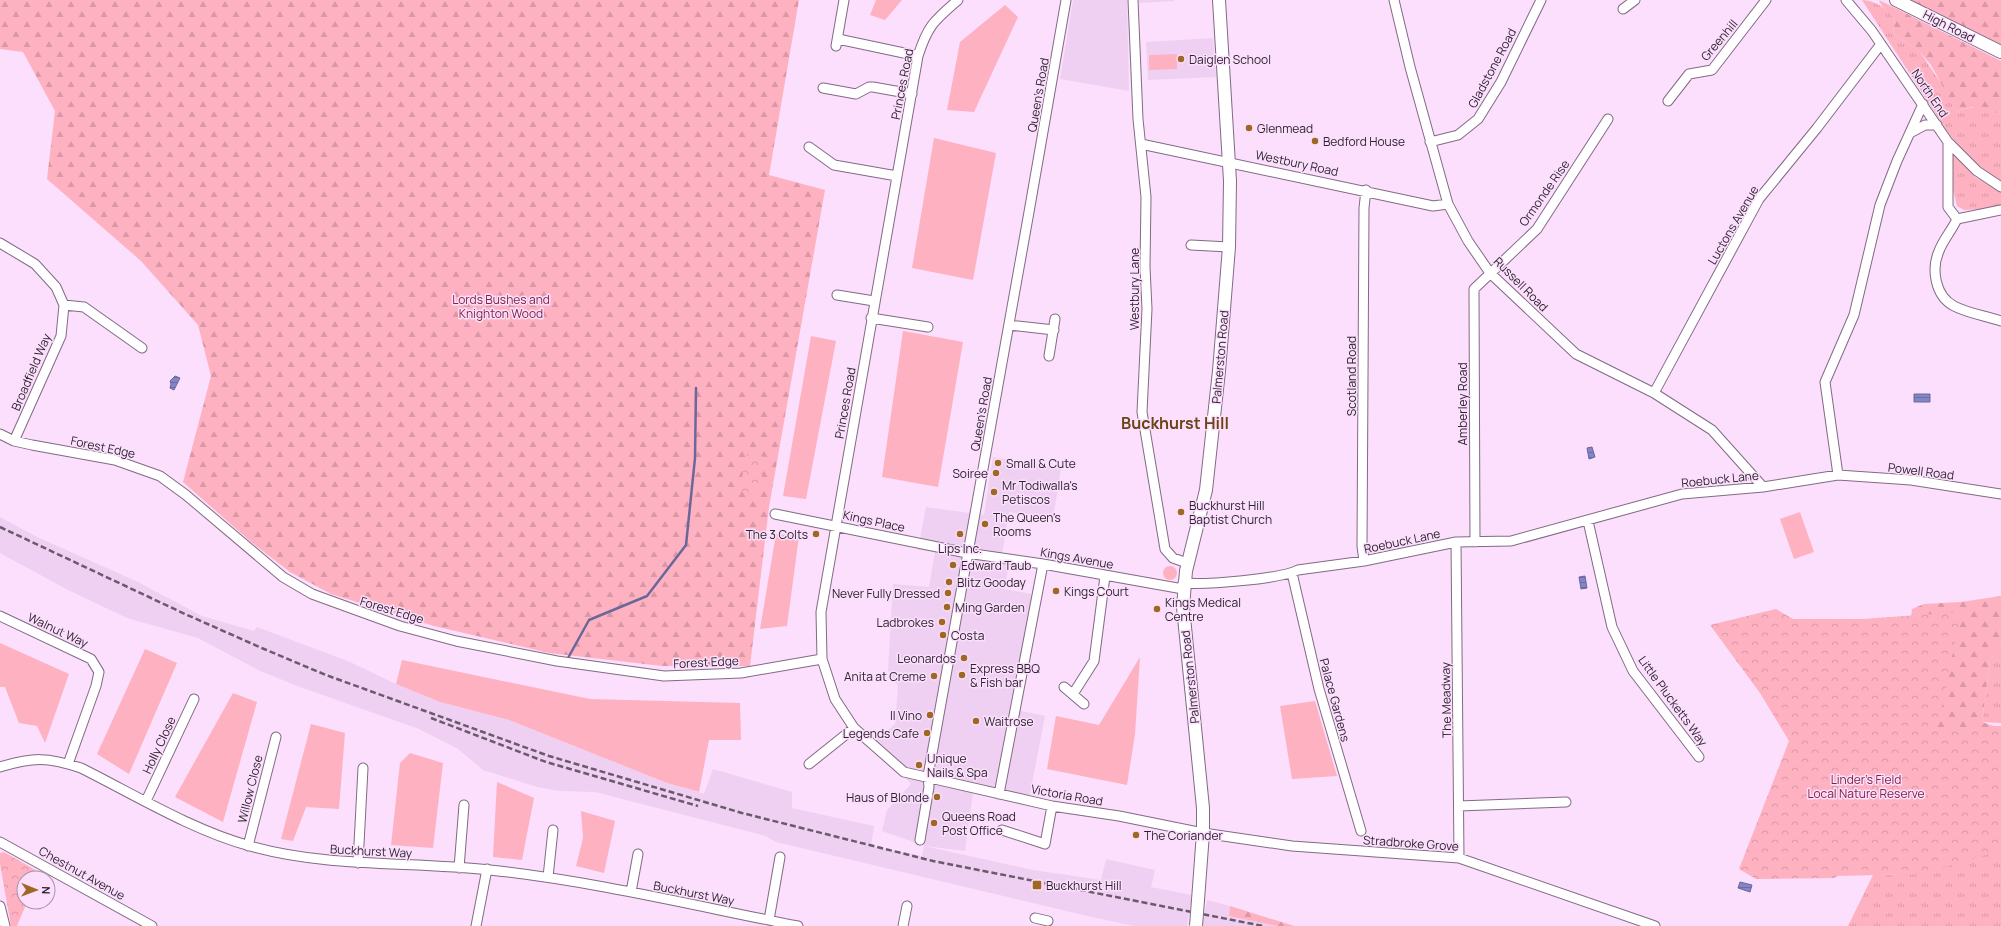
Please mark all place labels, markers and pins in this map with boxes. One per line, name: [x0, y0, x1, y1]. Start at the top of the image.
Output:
place label: Daiglen School: [1189, 51, 1271, 68]
marker: Daiglen School: [1176, 54, 1186, 64]
place label: Glenmead: [1257, 120, 1313, 137]
marker: Glenmead: [1244, 123, 1254, 133]
place label: Bedford House: [1323, 133, 1405, 150]
marker: Bedford House: [1310, 136, 1320, 146]
place label: Small & Cute: [1006, 455, 1076, 472]
marker: Small & Cute: [993, 458, 1003, 468]
place label: Soiree: [952, 465, 988, 482]
marker: Soiree: [991, 468, 1001, 478]
place label: Mr Todiwalla's Petiscos: [1002, 477, 1077, 508]
marker: Mr Todiwalla's Petiscos: [989, 487, 999, 497]
place label: Buckhurst Hill Baptist Church: [1189, 497, 1272, 528]
marker: Buckhurst Hill Baptist Church: [1176, 507, 1186, 517]
place label: The Queen's Rooms: [993, 509, 1061, 540]
marker: The Queen's Rooms: [980, 519, 990, 529]
place label: The 3 Colts: [746, 526, 808, 543]
marker: The 3 Colts: [811, 529, 821, 539]
marker: Lips Inc.: [955, 529, 965, 539]
place label: Lips Inc.: [938, 540, 982, 557]
place label: Edward Taub: [961, 557, 1031, 574]
marker: Edward Taub: [948, 560, 958, 570]
place label: Blitz Gooday: [957, 574, 1027, 591]
marker: Blitz Gooday: [944, 577, 954, 587]
place label: Kings Court: [1064, 583, 1129, 600]
place label: Never Fully Dressed: [832, 585, 940, 602]
marker: Kings Court: [1051, 586, 1061, 596]
marker: Never Fully Dressed: [943, 588, 953, 598]
place label: Kings Medical Centre: [1165, 594, 1241, 625]
place label: Ming Garden: [955, 599, 1025, 616]
marker: Ming Garden: [942, 602, 952, 612]
marker: Kings Medical Centre: [1152, 604, 1162, 614]
place label: Ladbrokes: [877, 614, 934, 631]
marker: Ladbrokes: [937, 617, 947, 627]
place label: Costa: [951, 627, 984, 644]
marker: Costa: [938, 630, 948, 640]
place label: Leonardos: [897, 650, 956, 667]
marker: Leonardos: [959, 653, 969, 663]
place label: Express BBQ & Fish bar: [970, 660, 1040, 691]
place label: Anita at Creme: [844, 668, 926, 685]
marker: Express BBQ & Fish bar: [957, 670, 967, 680]
marker: Anita at Creme: [929, 671, 939, 681]
place label: Il Vino: [890, 707, 922, 724]
marker: Il Vino: [925, 710, 935, 720]
place label: Waitrose: [984, 713, 1034, 730]
marker: Waitrose: [971, 716, 981, 726]
place label: Legends Cafe: [843, 725, 919, 742]
marker: Legends Cafe: [922, 728, 932, 738]
place label: Unique Nails & Spa: [927, 750, 988, 781]
marker: Unique Nails & Spa: [914, 760, 924, 770]
place label: Haus of Blonde: [846, 789, 929, 806]
marker: Haus of Blonde: [932, 792, 942, 802]
place label: Queens Road Post Office: [942, 808, 1016, 839]
marker: Queens Road Post Office: [929, 818, 939, 828]
place label: The Coriander: [1144, 827, 1223, 844]
marker: The Coriander: [1131, 830, 1141, 840]
place label: Buckhurst Hill: [1046, 877, 1122, 894]
marker: Buckhurst Hill: [1031, 879, 1043, 891]

